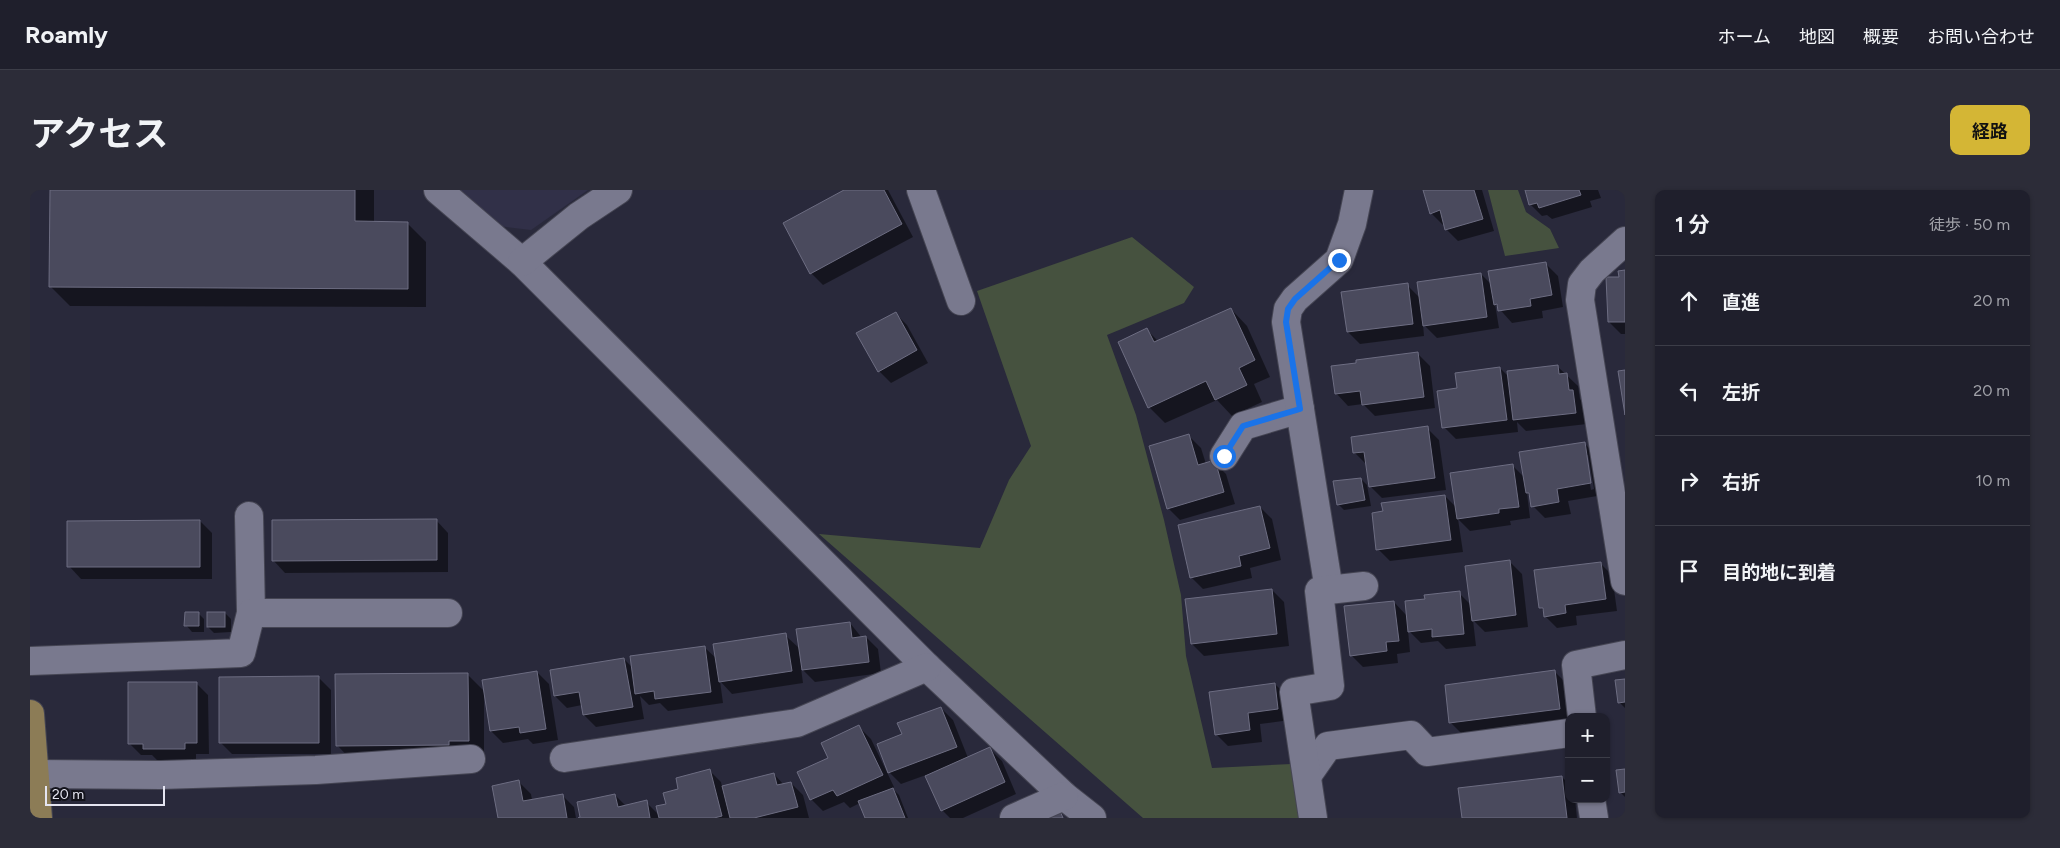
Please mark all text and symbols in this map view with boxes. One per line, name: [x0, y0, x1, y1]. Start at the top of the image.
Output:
text: Roamly: [25, 20, 108, 49]
text: ホーム: [1718, 26, 1771, 48]
text: 地図: [1799, 26, 1835, 48]
text: 概要: [1863, 26, 1899, 48]
text: お問い合わせ: [1927, 26, 2035, 48]
button: 経路: [1950, 105, 2030, 155]
text: アクセス: [30, 113, 168, 155]
text: 1 分: [1675, 212, 1710, 237]
text: 徒歩 · 50 m: [1929, 215, 2010, 234]
route end: [1328, 249, 1351, 272]
icon: ahead: [1675, 287, 1703, 315]
text: 直進: [1722, 291, 1760, 314]
text: 20 m: [1973, 291, 2010, 310]
icon: left: [1675, 377, 1703, 405]
text: 左折: [1722, 381, 1760, 404]
text: 20 m: [1973, 381, 2010, 400]
route start: [1213, 445, 1236, 468]
icon: right: [1675, 467, 1703, 495]
text: 右折: [1722, 471, 1760, 494]
text: 10 m: [1976, 471, 2010, 490]
icon: arrive: [1675, 557, 1703, 585]
text: 目的地に到着: [1722, 561, 1836, 584]
map controls: [1565, 713, 1610, 803]
button: +: [1565, 713, 1610, 758]
button: −: [1565, 758, 1610, 803]
scale bar: [45, 783, 165, 806]
text: 20 m: [52, 786, 84, 803]

